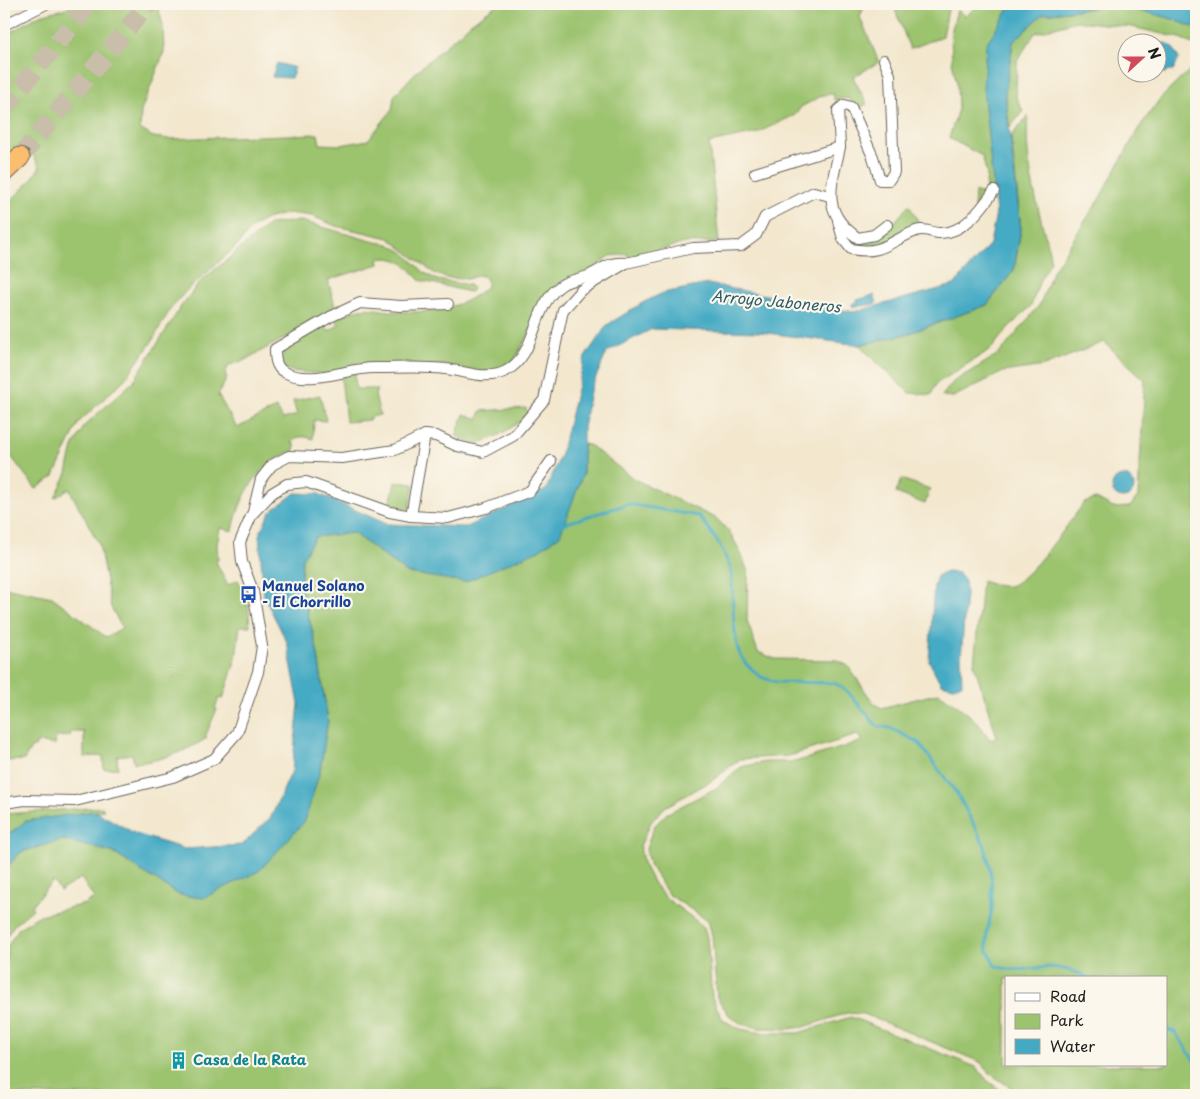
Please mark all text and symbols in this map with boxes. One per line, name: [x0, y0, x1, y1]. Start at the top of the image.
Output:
north arrow: [1118, 32, 1168, 82]
text: N: [1143, 44, 1166, 62]
water label: Arroyo Jaboneros: [711, 283, 843, 318]
place label: Manuel Solano - El Chorrillo: [262, 575, 365, 612]
bus stop icon: Manuel Solano - El Chorrillo: [238, 584, 258, 604]
legend: [1005, 976, 1168, 1066]
text: Road: [1050, 984, 1086, 1007]
text: Park: [1050, 1008, 1084, 1031]
text: Water: [1050, 1034, 1095, 1057]
place label: Casa de la Rata: [193, 1049, 307, 1070]
building icon: Casa de la Rata: [169, 1050, 189, 1070]

